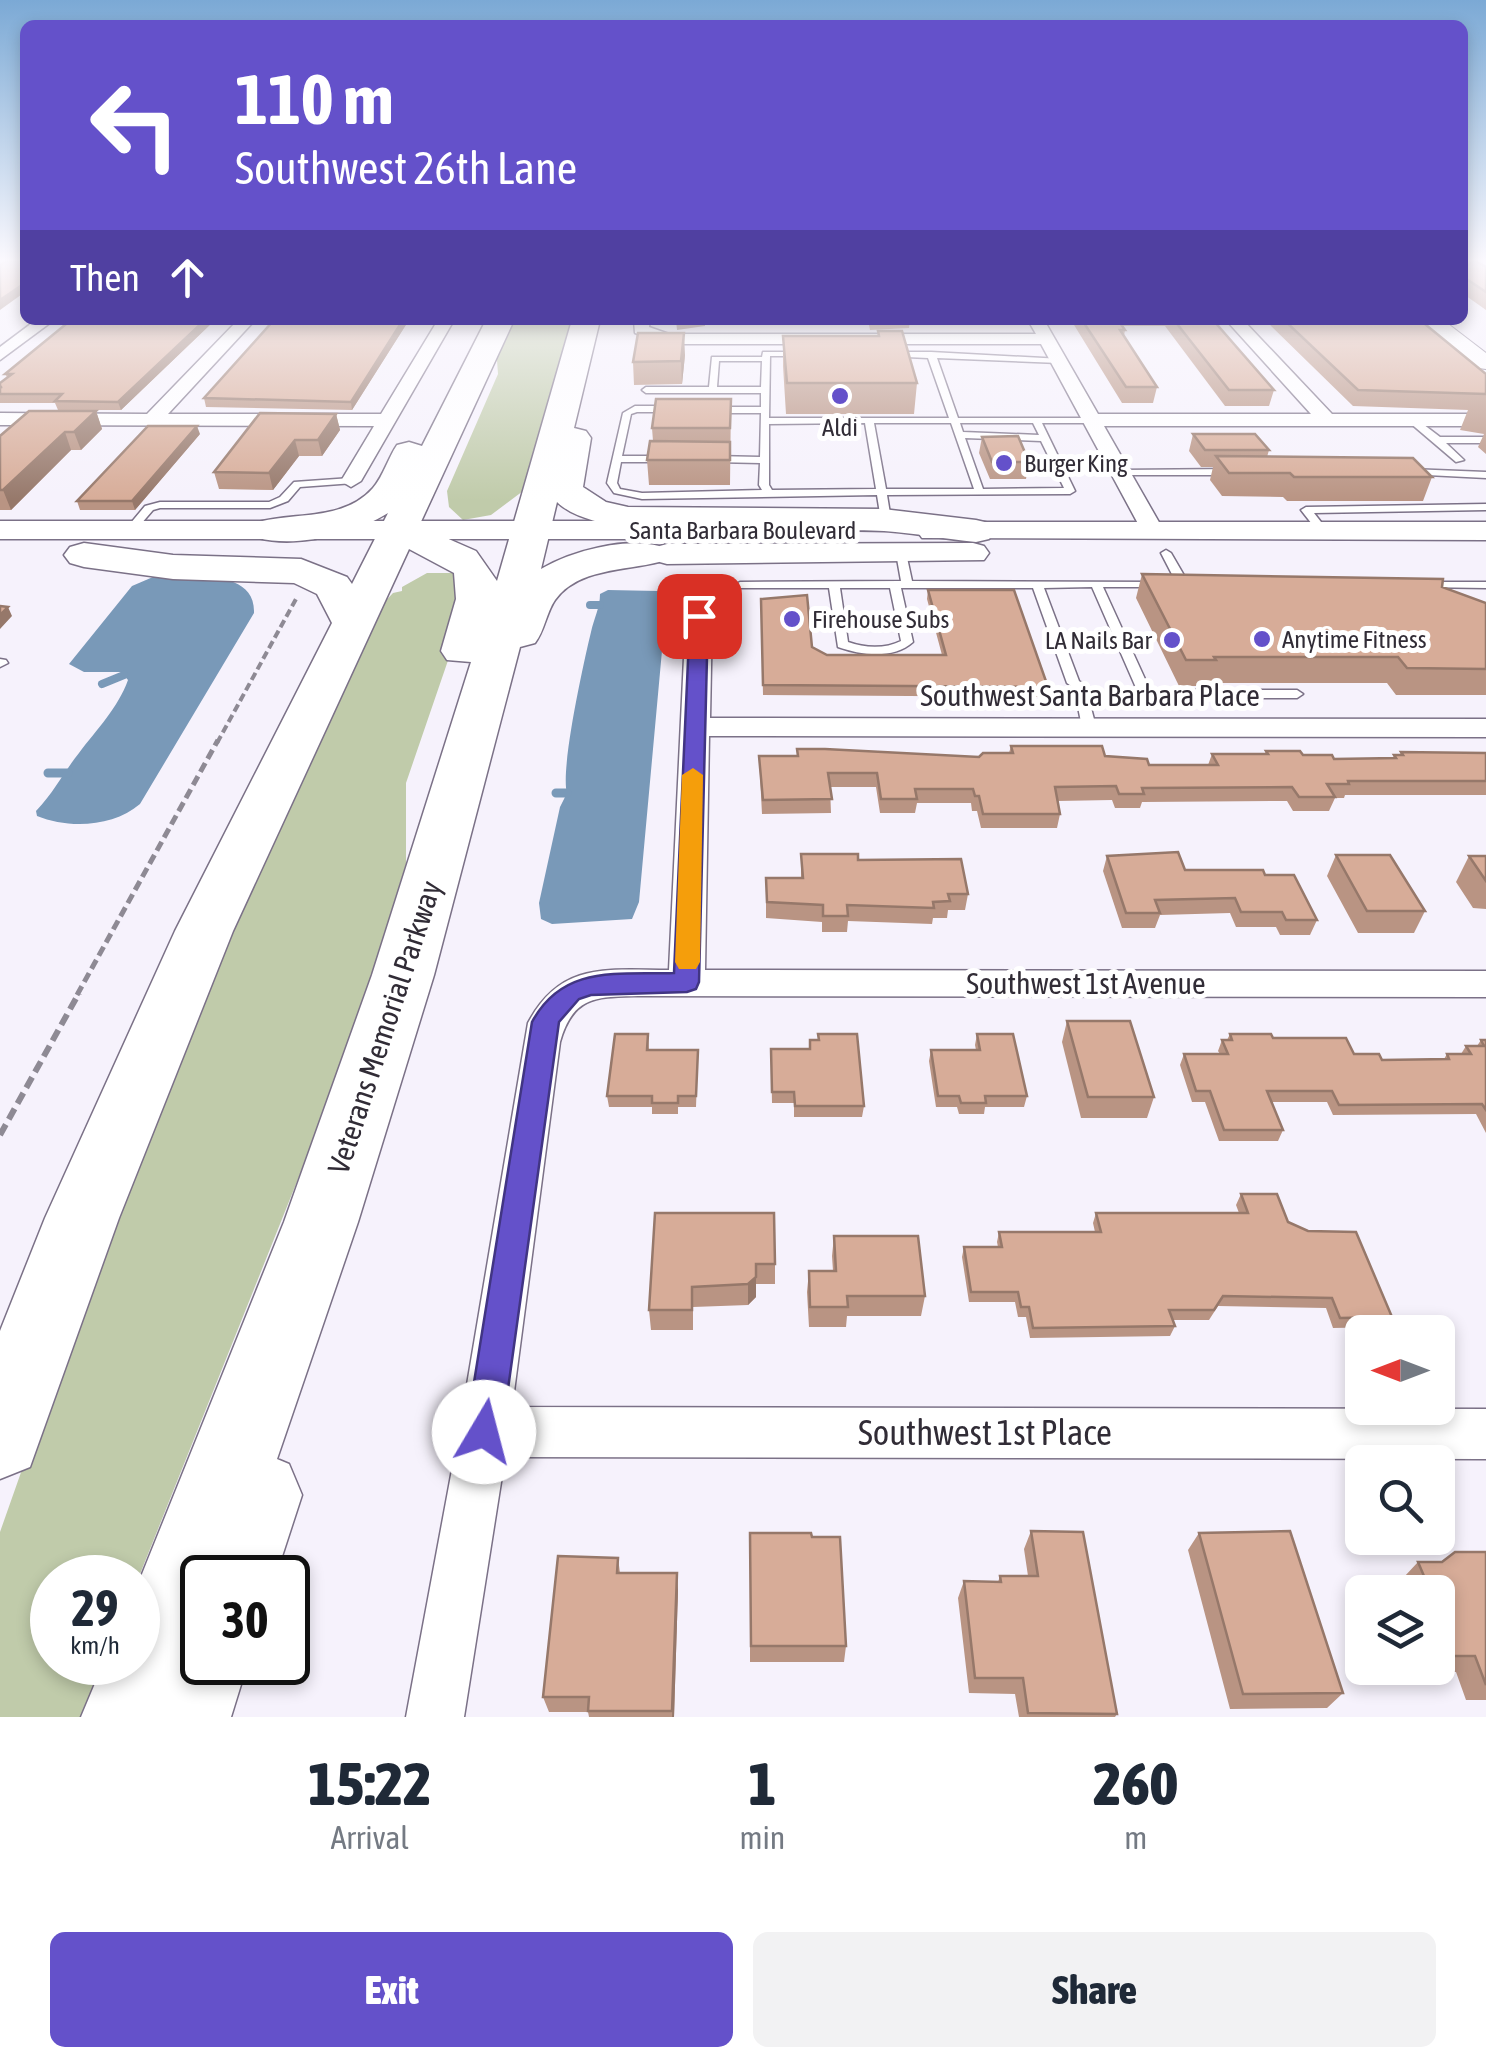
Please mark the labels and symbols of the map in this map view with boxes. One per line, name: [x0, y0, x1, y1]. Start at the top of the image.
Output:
marker: Aldi: [829, 385, 851, 407]
place label: Aldi: [822, 413, 858, 441]
place label: Burger King: [1024, 449, 1128, 477]
marker: Burger King: [993, 452, 1015, 474]
street label: Santa Barbara Boulevard: [630, 516, 856, 544]
pin: [657, 574, 742, 659]
place label: Firehouse Subs: [812, 605, 950, 633]
marker: Firehouse Subs: [781, 608, 803, 630]
place label: Anytime Fitness: [1282, 625, 1427, 653]
place label: LA Nails Bar: [1045, 626, 1153, 654]
marker: Anytime Fitness: [1251, 628, 1273, 650]
marker: LA Nails Bar: [1161, 629, 1183, 651]
street label: Southwest Santa Barbara Place: [920, 678, 1260, 712]
street label: Veterans Memorial Parkway: [321, 876, 447, 1178]
street label: Southwest 1st Avenue: [966, 966, 1206, 1000]
north arrow: [1345, 1315, 1455, 1425]
position arrow: [432, 1380, 536, 1484]
street label: Southwest 1st Place: [858, 1412, 1112, 1452]
speed limit sign: 30: [180, 1555, 310, 1685]

